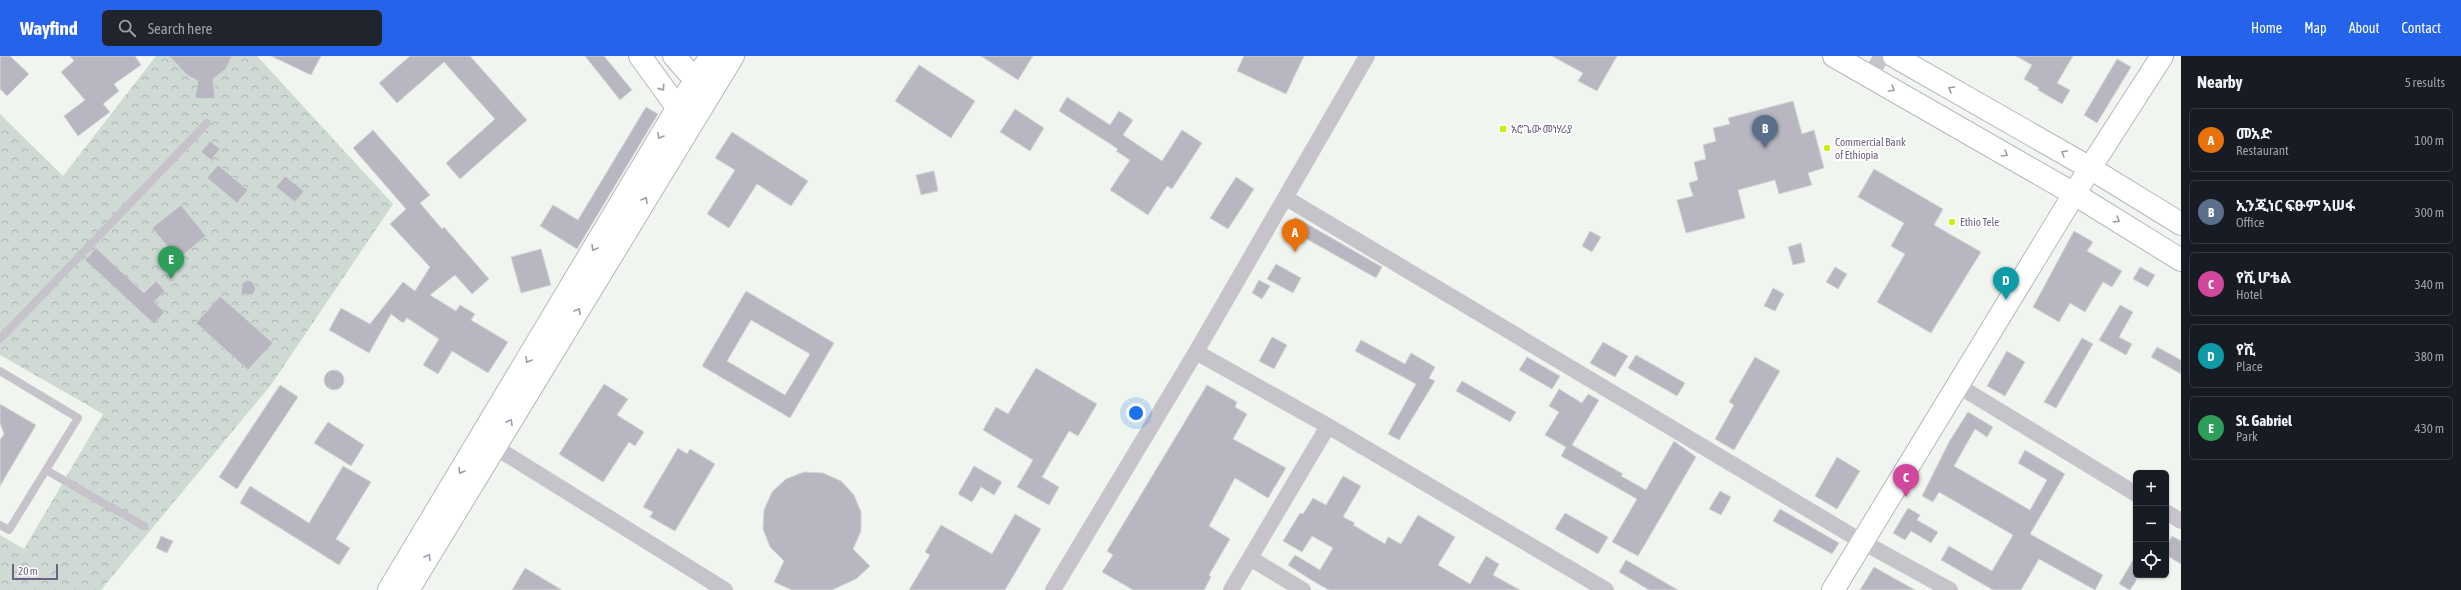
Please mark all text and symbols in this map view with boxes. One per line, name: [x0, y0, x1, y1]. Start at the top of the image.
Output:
search box: [102, 10, 382, 46]
text: Wayfind: [20, 17, 78, 39]
icon: search: [116, 17, 138, 39]
text: Search here: [148, 20, 212, 37]
text: Home: [2251, 20, 2282, 36]
text: Map: [2304, 20, 2327, 36]
text: About: [2349, 20, 2380, 36]
text: Contact: [2402, 20, 2441, 36]
text: Nearby: [2197, 72, 2243, 92]
text: 5 results: [2405, 75, 2445, 90]
one-way arrow: [657, 84, 665, 91]
one-way arrow: [1888, 85, 1895, 92]
one-way arrow: [1948, 86, 1955, 93]
pin: B: [1752, 115, 1778, 148]
place label: አሮጌው መነሃሪያ: [1511, 123, 1572, 135]
marker: አሮጌው መነሃሪያ: [1498, 124, 1508, 134]
text: መአድ: [2236, 125, 2272, 142]
one-way arrow: [658, 132, 665, 139]
text: A: [2208, 133, 2214, 148]
text: 100 m: [2415, 133, 2444, 148]
place label: Commercial Bank of Ethiopia: [1835, 136, 1906, 161]
marker: Commercial Bank of Ethiopia: [1822, 143, 1832, 153]
text: Restaurant: [2236, 143, 2289, 158]
one-way arrow: [2001, 150, 2008, 157]
one-way arrow: [2061, 151, 2068, 158]
one-way arrow: [641, 197, 648, 204]
text: ኢንጂነር ፍፁም አሠፋ: [2236, 197, 2355, 214]
text: B: [2208, 205, 2214, 220]
text: 300 m: [2415, 205, 2444, 220]
one-way arrow: [2113, 215, 2120, 223]
text: Office: [2236, 215, 2264, 230]
place label: Ethio Tele: [1960, 216, 1999, 228]
marker: Ethio Tele: [1947, 217, 1957, 227]
pin: A: [1282, 219, 1308, 252]
one-way arrow: [592, 244, 599, 251]
pin: E: [158, 246, 184, 279]
pin: D: [1993, 267, 2019, 300]
text: የሺ ሆቴል: [2236, 269, 2291, 286]
text: C: [2208, 277, 2214, 292]
text: 340 m: [2415, 277, 2444, 292]
text: Hotel: [2236, 287, 2263, 302]
one-way arrow: [573, 308, 580, 315]
text: የሺ: [2236, 341, 2255, 358]
text: D: [2207, 349, 2215, 364]
text: 380 m: [2415, 349, 2444, 364]
one-way arrow: [525, 356, 532, 363]
text: Place: [2236, 359, 2263, 374]
your location: [1126, 403, 1146, 423]
text: St. Gabriel: [2236, 412, 2292, 429]
one-way arrow: [505, 419, 512, 426]
text: E: [2208, 421, 2214, 436]
text: 430 m: [2415, 421, 2444, 436]
text: Park: [2236, 429, 2258, 444]
pin: C: [1893, 464, 1919, 497]
one-way arrow: [458, 467, 465, 474]
map controls: [2133, 470, 2169, 578]
button: +: [2133, 470, 2169, 506]
button: −: [2133, 506, 2169, 542]
button: locate: [2133, 542, 2169, 578]
one-way arrow: [423, 554, 431, 561]
scale bar: [12, 562, 58, 581]
text: 20 m: [18, 565, 38, 577]

